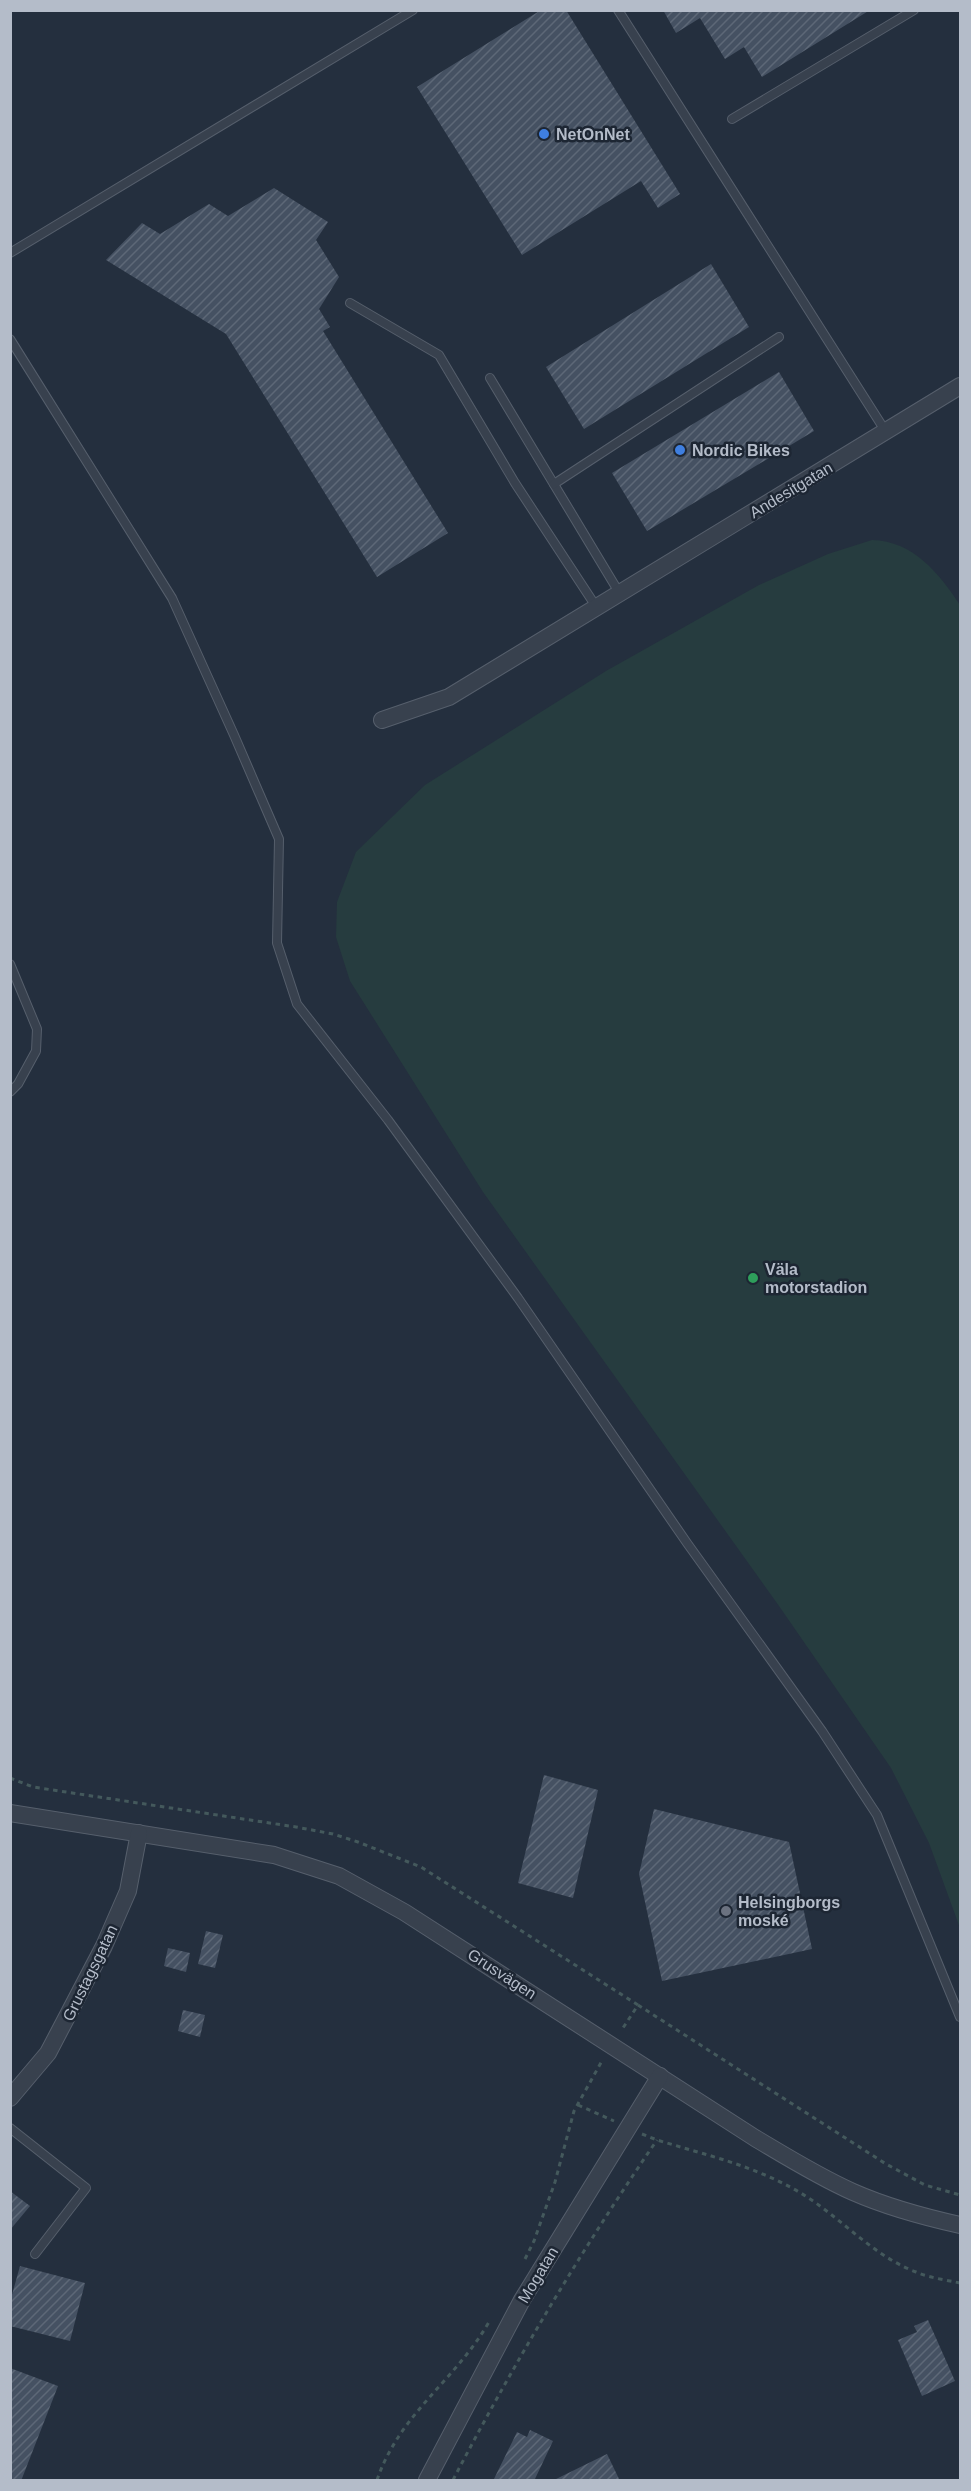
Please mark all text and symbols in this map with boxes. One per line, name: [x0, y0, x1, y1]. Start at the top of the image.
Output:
place label: NetOnNet: [556, 126, 630, 143]
marker: NetOnNet: [537, 127, 551, 141]
place label: Nordic Bikes: [692, 442, 790, 459]
marker: Nordic Bikes: [673, 443, 687, 457]
street label: Andesitgatan: [747, 459, 835, 521]
place label: Väla motorstadion: [765, 1261, 867, 1296]
marker: Väla motorstadion: [746, 1271, 760, 1285]
place label: Helsingborgs moské: [738, 1894, 840, 1929]
marker: Helsingborgs moské: [719, 1904, 733, 1918]
street label: Grustagsgatan: [59, 1922, 121, 2024]
street label: Grusvägen: [465, 1946, 539, 2002]
street label: Mogatan: [515, 2244, 561, 2306]

